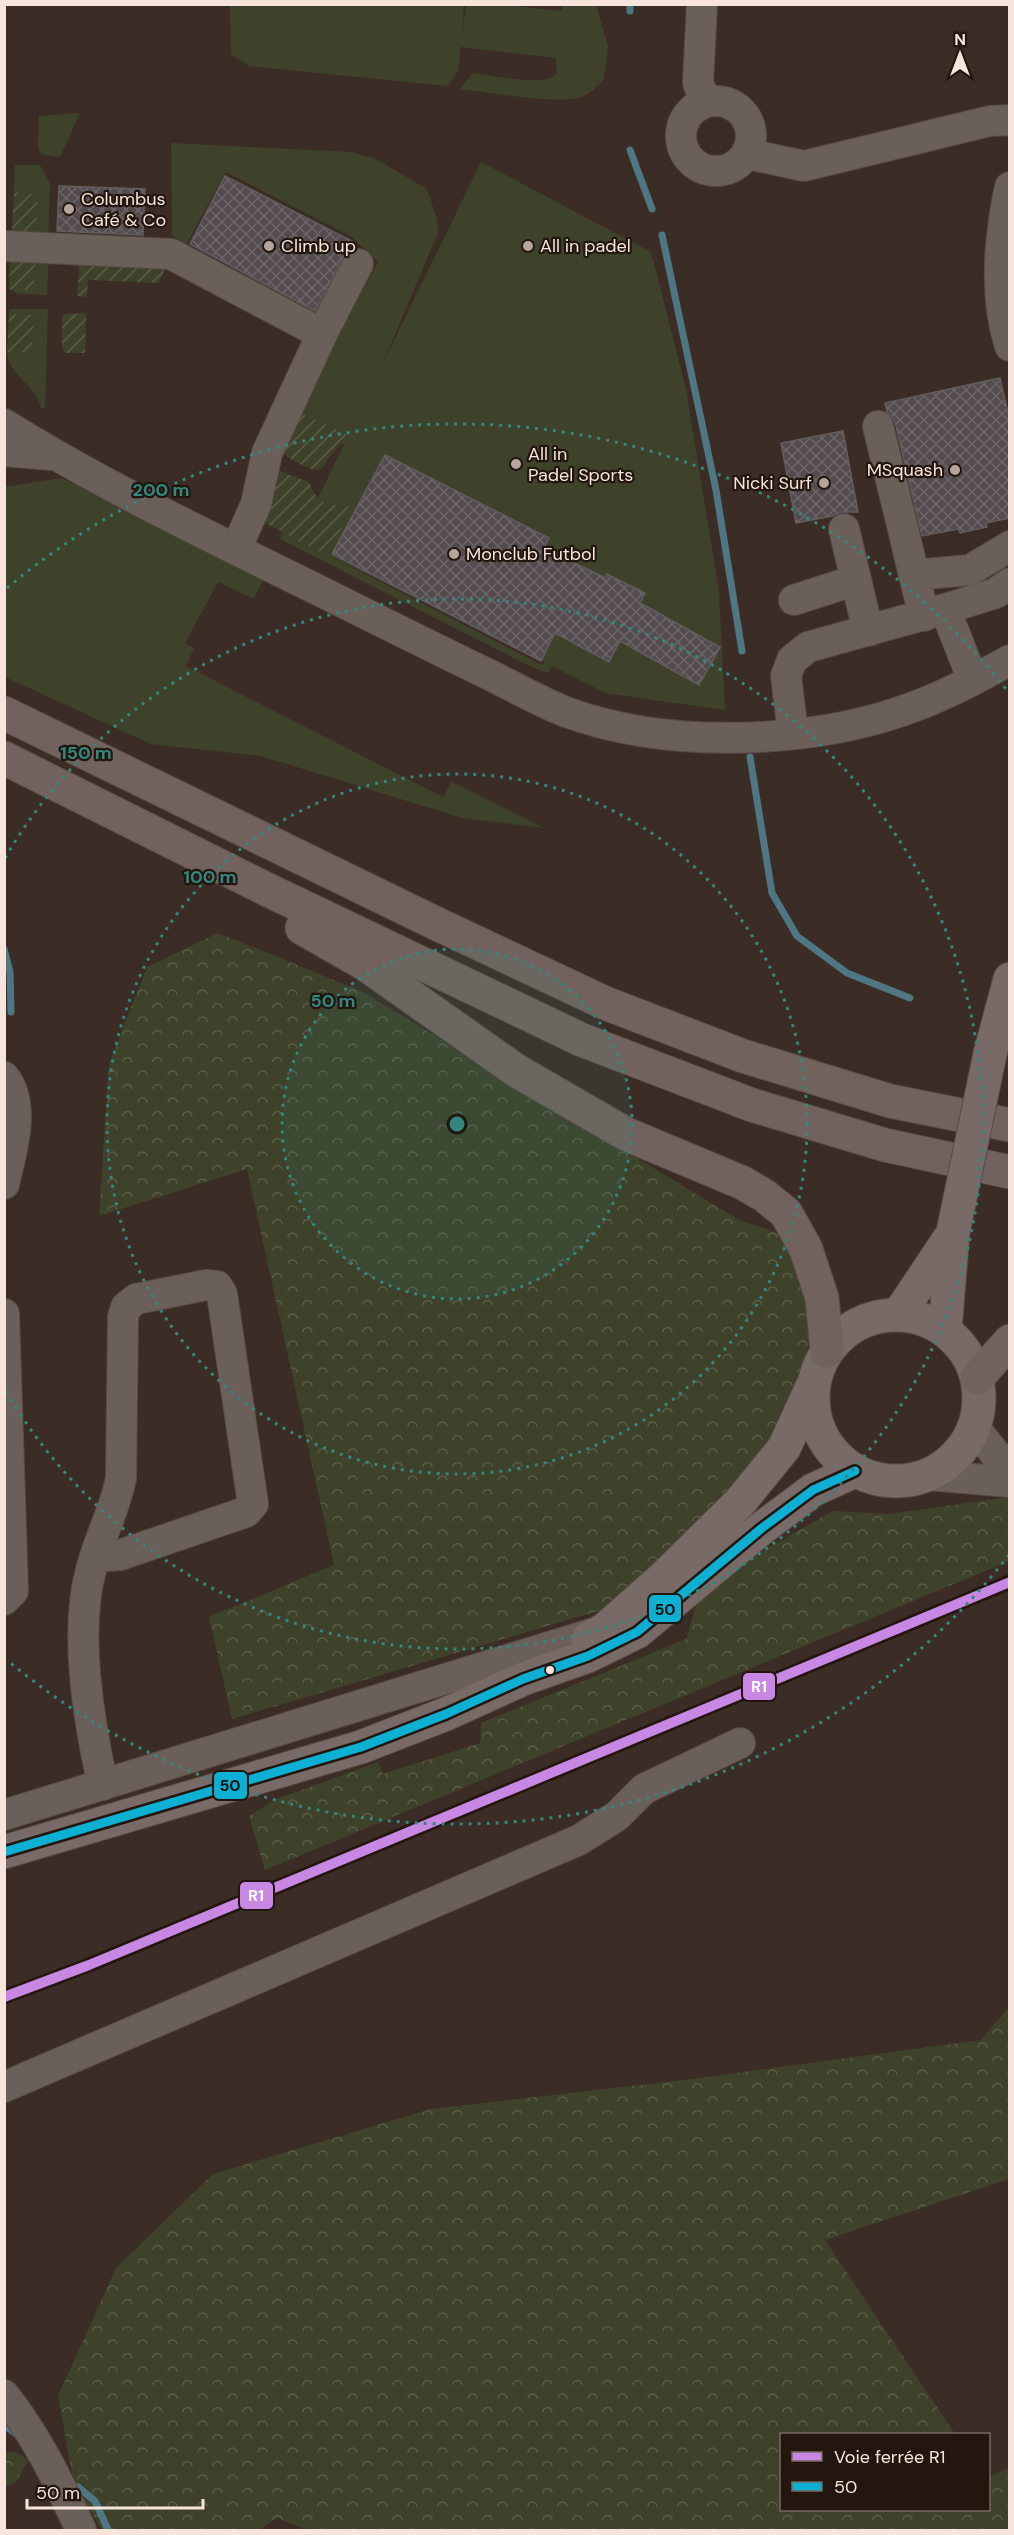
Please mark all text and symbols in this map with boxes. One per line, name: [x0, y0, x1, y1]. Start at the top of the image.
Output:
north arrow: [930, 24, 990, 84]
text: N: [954, 29, 966, 50]
place label: Columbus Café & Co: [81, 187, 166, 232]
marker: Columbus Café & Co: [62, 202, 76, 216]
place label: Climb up: [281, 234, 356, 258]
place label: All in padel: [540, 234, 631, 258]
marker: Climb up: [262, 239, 276, 253]
marker: All in padel: [521, 239, 535, 253]
place label: All in Padel Sports: [528, 442, 633, 487]
marker: All in Padel Sports: [509, 457, 523, 471]
place label: MSquash: [867, 458, 943, 482]
marker: MSquash: [948, 463, 962, 477]
place label: Nicki Surf: [733, 471, 812, 495]
marker: Nicki Surf: [817, 476, 831, 490]
text: 200 m: [133, 478, 189, 502]
place label: Monclub Futbol: [466, 542, 596, 566]
marker: Monclub Futbol: [447, 547, 461, 561]
text: 150 m: [60, 741, 112, 765]
text: 100 m: [183, 865, 237, 889]
text: 50 m: [310, 989, 356, 1013]
centre of rings: [447, 1114, 467, 1134]
line badge: 50: [648, 1594, 682, 1623]
text: 50: [654, 1599, 676, 1620]
unlabelled marker: [544, 1664, 556, 1676]
line badge: R1: [742, 1672, 776, 1701]
text: R1: [751, 1676, 767, 1697]
line badge: 50: [213, 1771, 248, 1800]
text: 50: [219, 1775, 241, 1796]
line badge: R1: [239, 1881, 274, 1910]
text: R1: [248, 1885, 264, 1906]
legend: [780, 2433, 990, 2511]
text: Voie ferrée R1: [834, 2445, 945, 2469]
scale bar: [27, 2472, 202, 2510]
text: 50: [834, 2475, 857, 2499]
text: 50 m: [36, 2481, 80, 2505]

